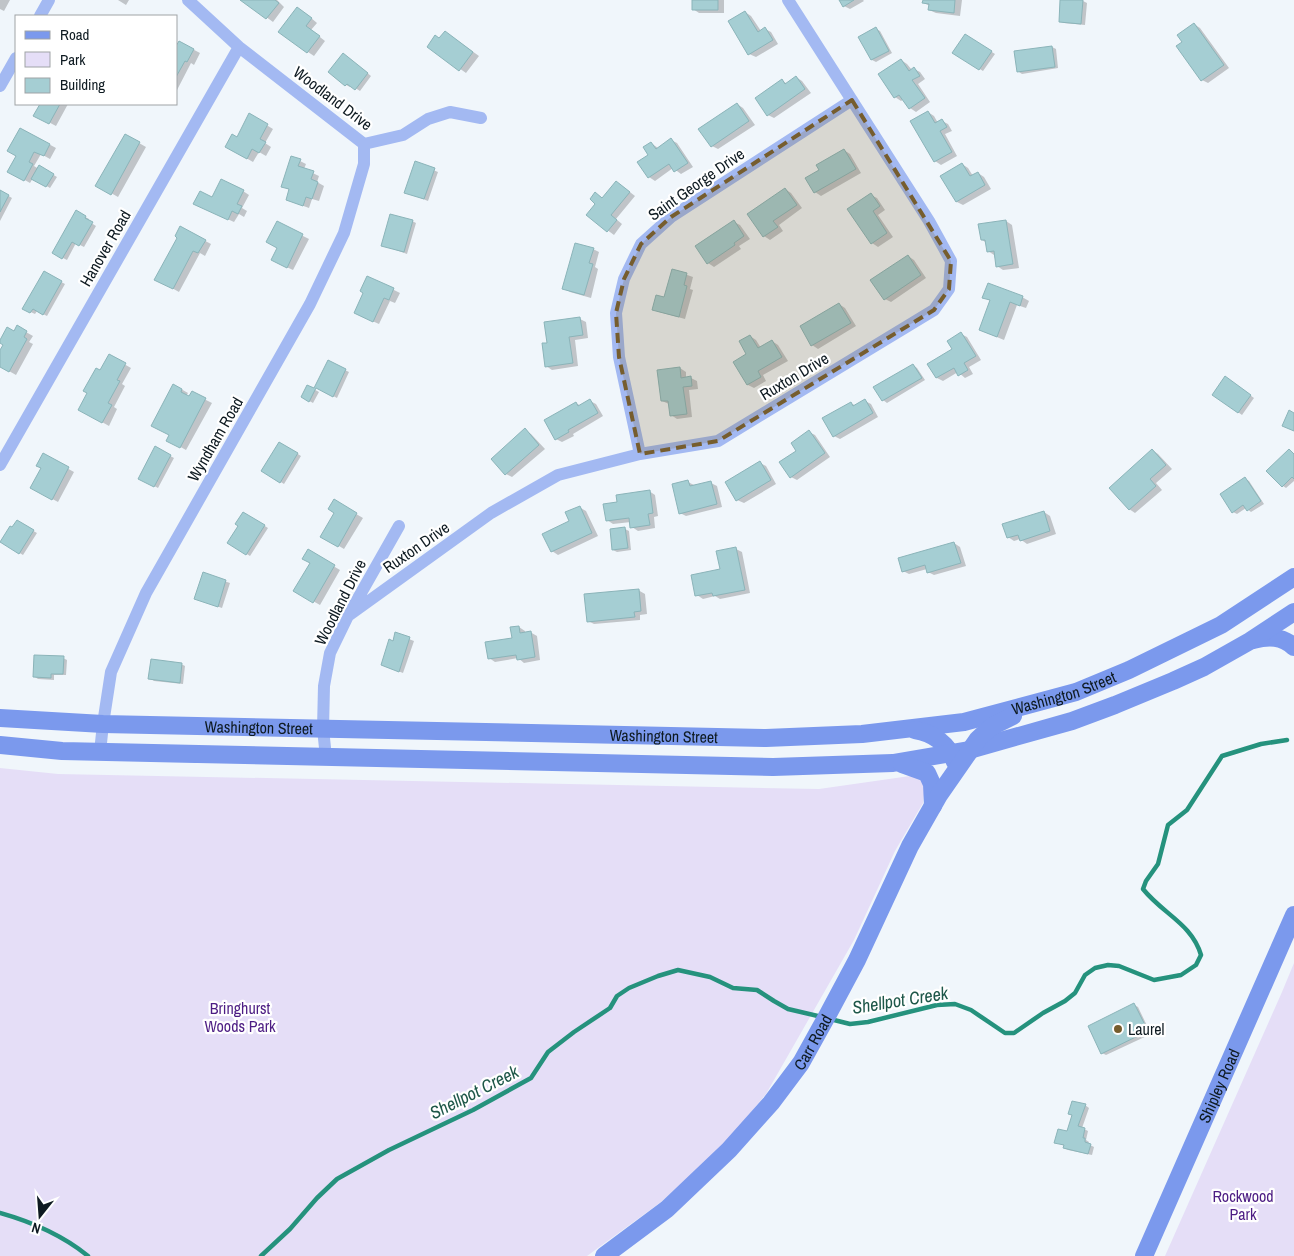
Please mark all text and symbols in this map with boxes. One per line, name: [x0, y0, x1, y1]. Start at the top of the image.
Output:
legend: [15, 15, 178, 105]
text: Road: [60, 24, 89, 45]
text: Park: [60, 49, 86, 70]
street label: Woodland Drive: [289, 61, 377, 135]
text: Building: [60, 74, 105, 95]
street label: Saint George Drive: [643, 143, 749, 225]
street label: Hanover Road: [74, 206, 136, 290]
street label: Ruxton Drive: [756, 347, 832, 405]
street label: Wyndham Road: [182, 393, 248, 485]
street label: Ruxton Drive: [378, 516, 454, 578]
street label: Woodland Drive: [309, 555, 371, 649]
street label: Washington Street: [1009, 666, 1119, 720]
street label: Washington Street: [204, 715, 313, 739]
street label: Washington Street: [609, 724, 718, 748]
water label: Shellpot Creek: [850, 980, 950, 1020]
park label: Bringhurst Woods Park: [204, 997, 276, 1037]
street label: Carr Road: [788, 1010, 837, 1075]
place label: Laurel: [1128, 1018, 1165, 1040]
marker: Laurel: [1112, 1023, 1124, 1035]
street label: Shipley Road: [1193, 1045, 1245, 1126]
water label: Shellpot Creek: [425, 1059, 523, 1125]
park label: Rockwood Park: [1212, 1185, 1274, 1225]
north arrow: [15, 1191, 65, 1241]
text: N: [30, 1219, 43, 1238]

